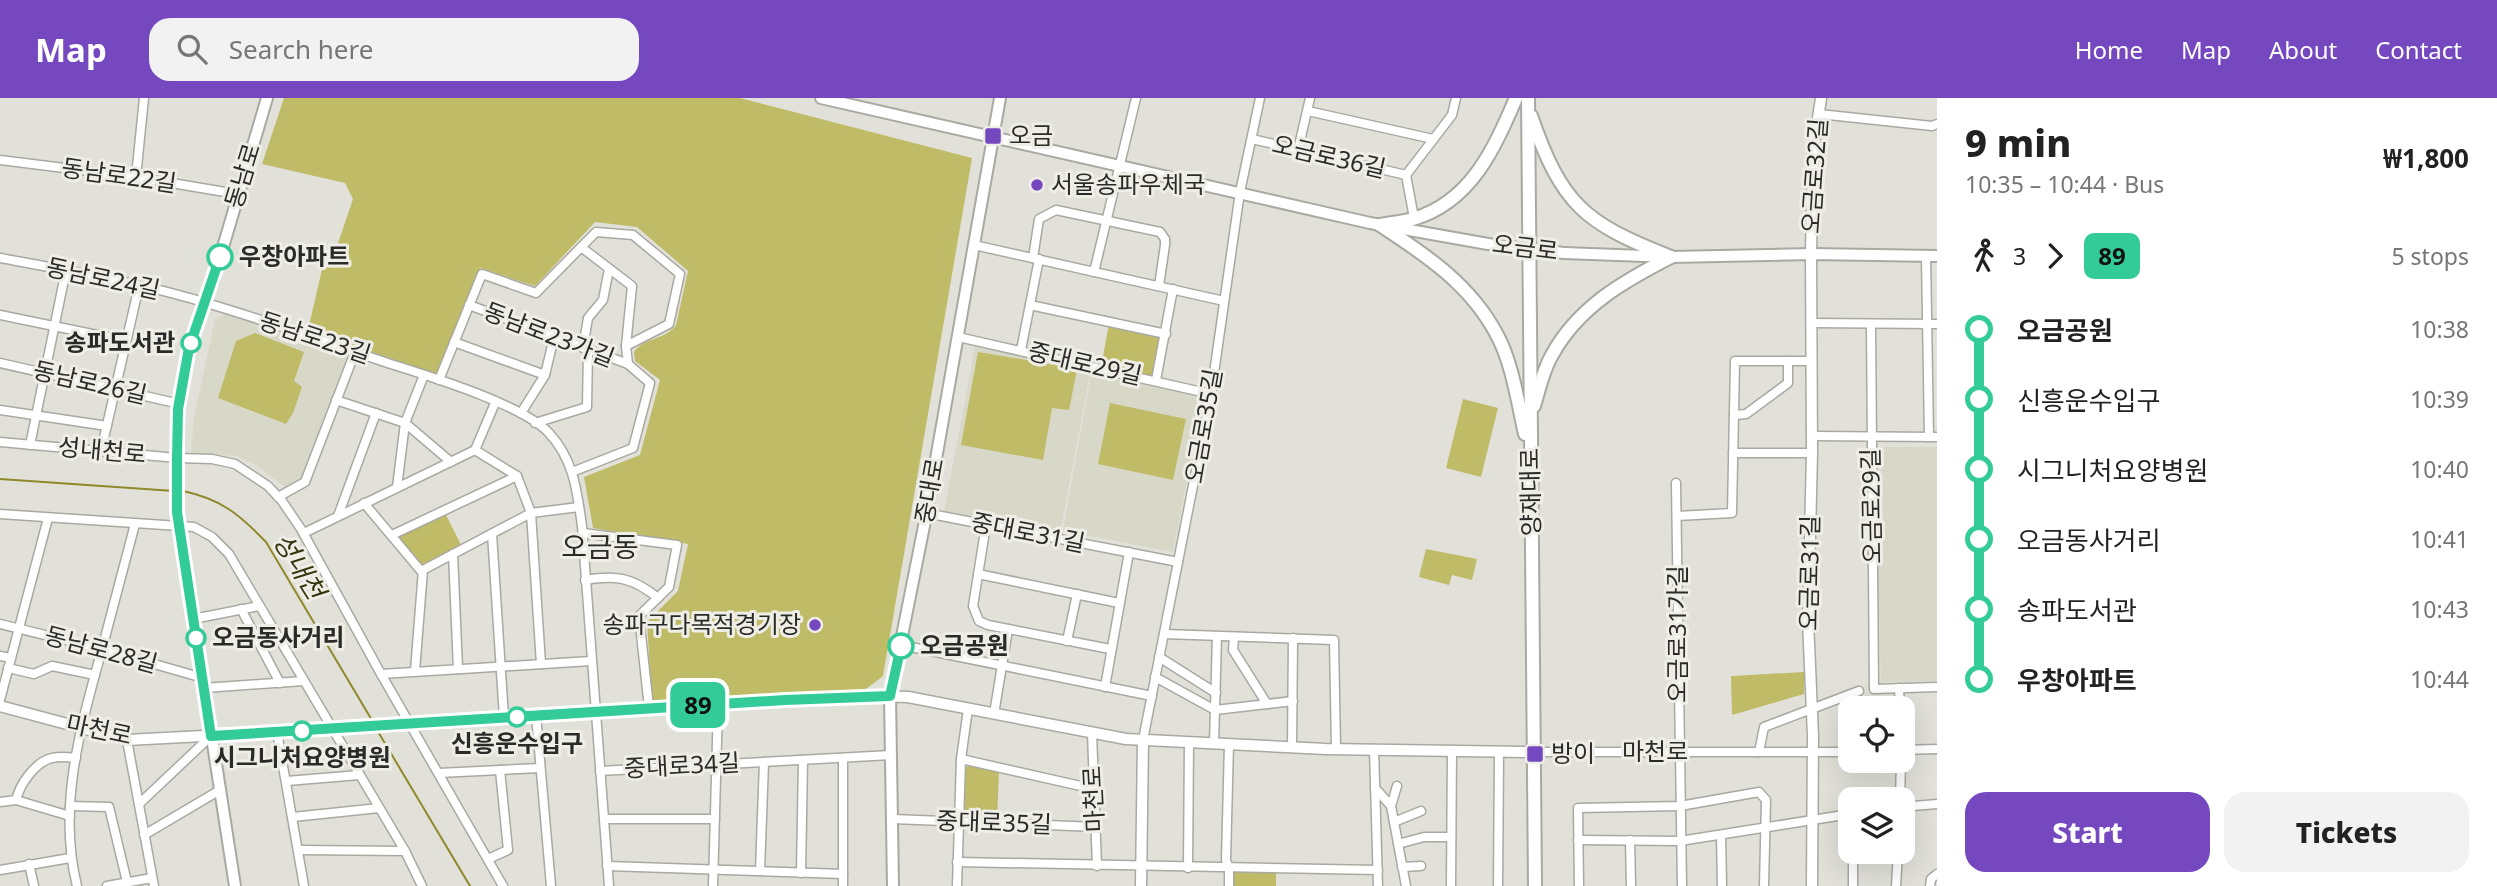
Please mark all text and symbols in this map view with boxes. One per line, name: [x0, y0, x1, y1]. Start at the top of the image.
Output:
search box: [149, 18, 639, 81]
text: Map: [35, 27, 107, 72]
icon: search: [173, 30, 211, 68]
text: Search here: [229, 31, 373, 67]
text: Home: [2075, 33, 2143, 66]
text: Map: [2181, 33, 2231, 66]
text: About: [2269, 33, 2337, 66]
text: Contact: [2375, 33, 2462, 66]
text: 9 min: [1965, 116, 2071, 168]
street label: 오금로32길: [1793, 117, 1834, 235]
place label: 오금: [1009, 118, 1053, 151]
marker: 오금: [983, 126, 1003, 146]
street label: 오금로36길: [1269, 126, 1389, 185]
street label: 동남로: [216, 139, 267, 212]
text: ₩1,800: [2383, 140, 2469, 176]
street label: 동남로22길: [60, 150, 179, 199]
place label: 서울송파우체국: [1051, 167, 1206, 200]
text: 10:35 – 10:44 · Bus: [1965, 168, 2164, 200]
marker: 서울송파우체국: [1029, 177, 1045, 193]
street label: 오금로: [1490, 226, 1560, 267]
icon: walk: [1965, 237, 2003, 275]
icon: forward: [2036, 237, 2074, 275]
place label: 우창아파트: [239, 239, 349, 272]
text: 89: [2098, 239, 2126, 272]
text: 3: [2013, 240, 2026, 272]
text: 5 stops: [2391, 240, 2469, 272]
marker: 우창아파트: [207, 244, 233, 270]
street label: 동남로24길: [43, 249, 163, 306]
street label: 동남로23가길: [479, 293, 620, 374]
street label: 동남로23길: [255, 303, 376, 370]
text: 오금공원: [2017, 312, 2113, 348]
text: 10:38: [2410, 313, 2469, 345]
place label: 송파도서관: [65, 325, 175, 358]
marker: 송파도서관: [181, 333, 201, 353]
street label: 중대로29길: [1025, 333, 1145, 392]
street label: 동남로26길: [30, 352, 150, 411]
street label: 오금로35길: [1176, 366, 1229, 486]
text: 신흥운수입구: [2017, 382, 2161, 418]
text: 10:39: [2410, 383, 2469, 415]
street label: 성내천로: [57, 429, 148, 470]
street label: 양재대로: [1512, 448, 1547, 536]
street label: 오금로29길: [1853, 448, 1888, 564]
text: 시그니처요양병원: [2017, 452, 2208, 488]
text: 10:40: [2410, 453, 2469, 485]
street label: 중대로: [907, 455, 951, 526]
street label: 중대로31길: [968, 504, 1088, 559]
street label: 오금로31길: [1791, 515, 1826, 631]
text: 오금동사거리: [2017, 522, 2161, 558]
text: 10:41: [2410, 523, 2469, 555]
water label: 성내천: [266, 526, 336, 608]
district label: 오금동: [561, 527, 639, 565]
street label: 오금로31가길: [1660, 565, 1693, 703]
text: 송파도서관: [2017, 592, 2137, 628]
text: 10:43: [2410, 593, 2469, 625]
place label: 송파구다목적경기장: [602, 607, 801, 640]
marker: 송파구다목적경기장: [807, 617, 823, 633]
street label: 동남로28길: [41, 618, 162, 679]
place label: 오금동사거리: [212, 620, 344, 653]
marker: 오금동사거리: [186, 628, 206, 648]
place label: 오금공원: [920, 628, 1008, 661]
marker: 오금공원: [888, 633, 914, 659]
text: 우창아파트: [2017, 662, 2137, 698]
text: 10:44: [2410, 663, 2469, 695]
line badge: 89: [666, 682, 730, 728]
text: 89: [684, 688, 712, 721]
map controls: [1838, 696, 1915, 864]
button: locate: [1838, 696, 1915, 773]
street label: 마천로: [63, 706, 135, 752]
marker: 신흥운수입구: [507, 707, 527, 727]
marker: 시그니처요양병원: [292, 721, 312, 741]
place label: 신흥운수입구: [451, 726, 583, 759]
street label: 마천로: [1622, 734, 1688, 767]
place label: 방이: [1551, 736, 1595, 769]
place label: 시그니처요양병원: [214, 740, 390, 773]
marker: 방이: [1525, 744, 1545, 764]
street label: 중대로34길: [623, 745, 741, 784]
street label: 마천로: [1074, 765, 1111, 833]
button: layers: [1838, 787, 1915, 864]
button: Start: [1965, 792, 2210, 872]
button: Tickets: [2224, 792, 2469, 872]
street label: 중대로35길: [936, 803, 1052, 840]

